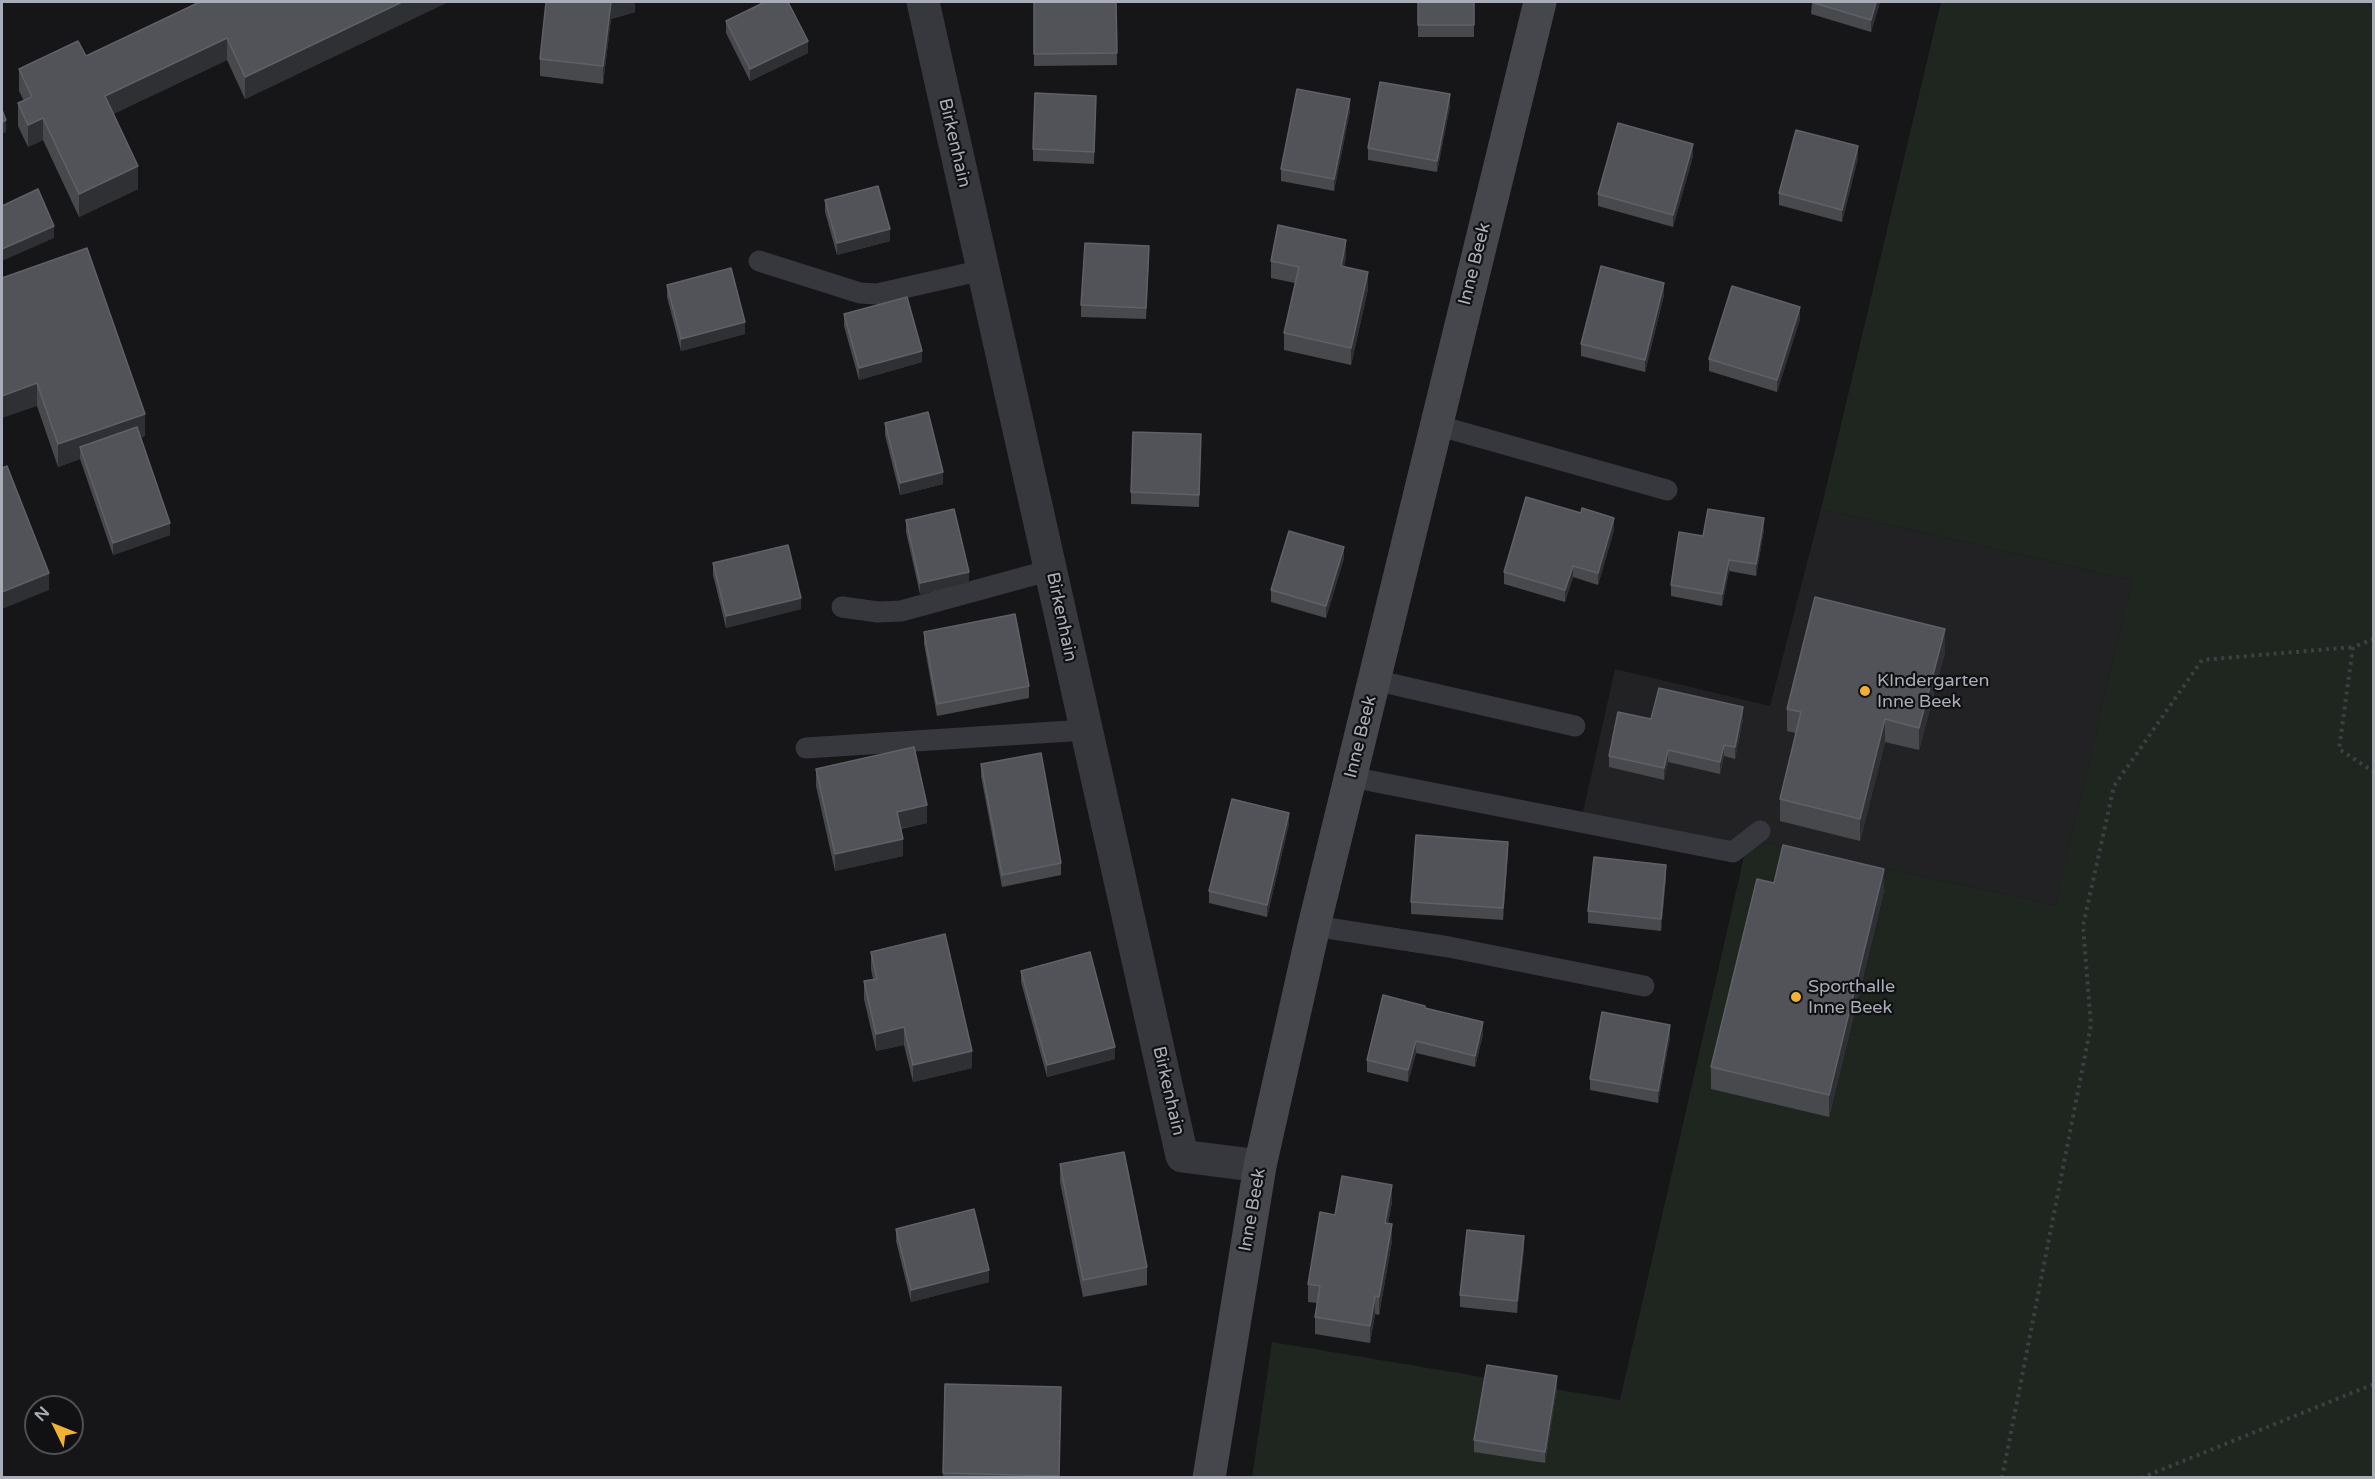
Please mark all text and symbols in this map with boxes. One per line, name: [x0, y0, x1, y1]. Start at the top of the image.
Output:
street label: Birkenhain: [933, 96, 975, 190]
street label: Inne Beek: [1454, 220, 1496, 308]
street label: Birkenhain: [1041, 570, 1081, 664]
place label: KIndergarten Inne Beek: [1877, 670, 1989, 712]
marker: KIndergarten Inne Beek: [1858, 684, 1872, 698]
street label: Inne Beek: [1340, 693, 1382, 781]
place label: Sporthalle Inne Beek: [1808, 976, 1895, 1018]
marker: Sporthalle Inne Beek: [1789, 990, 1803, 1004]
street label: Birkenhain: [1147, 1044, 1189, 1138]
street label: Inne Beek: [1235, 1167, 1271, 1253]
north arrow: [24, 1395, 84, 1455]
text: N: [31, 1403, 54, 1426]

